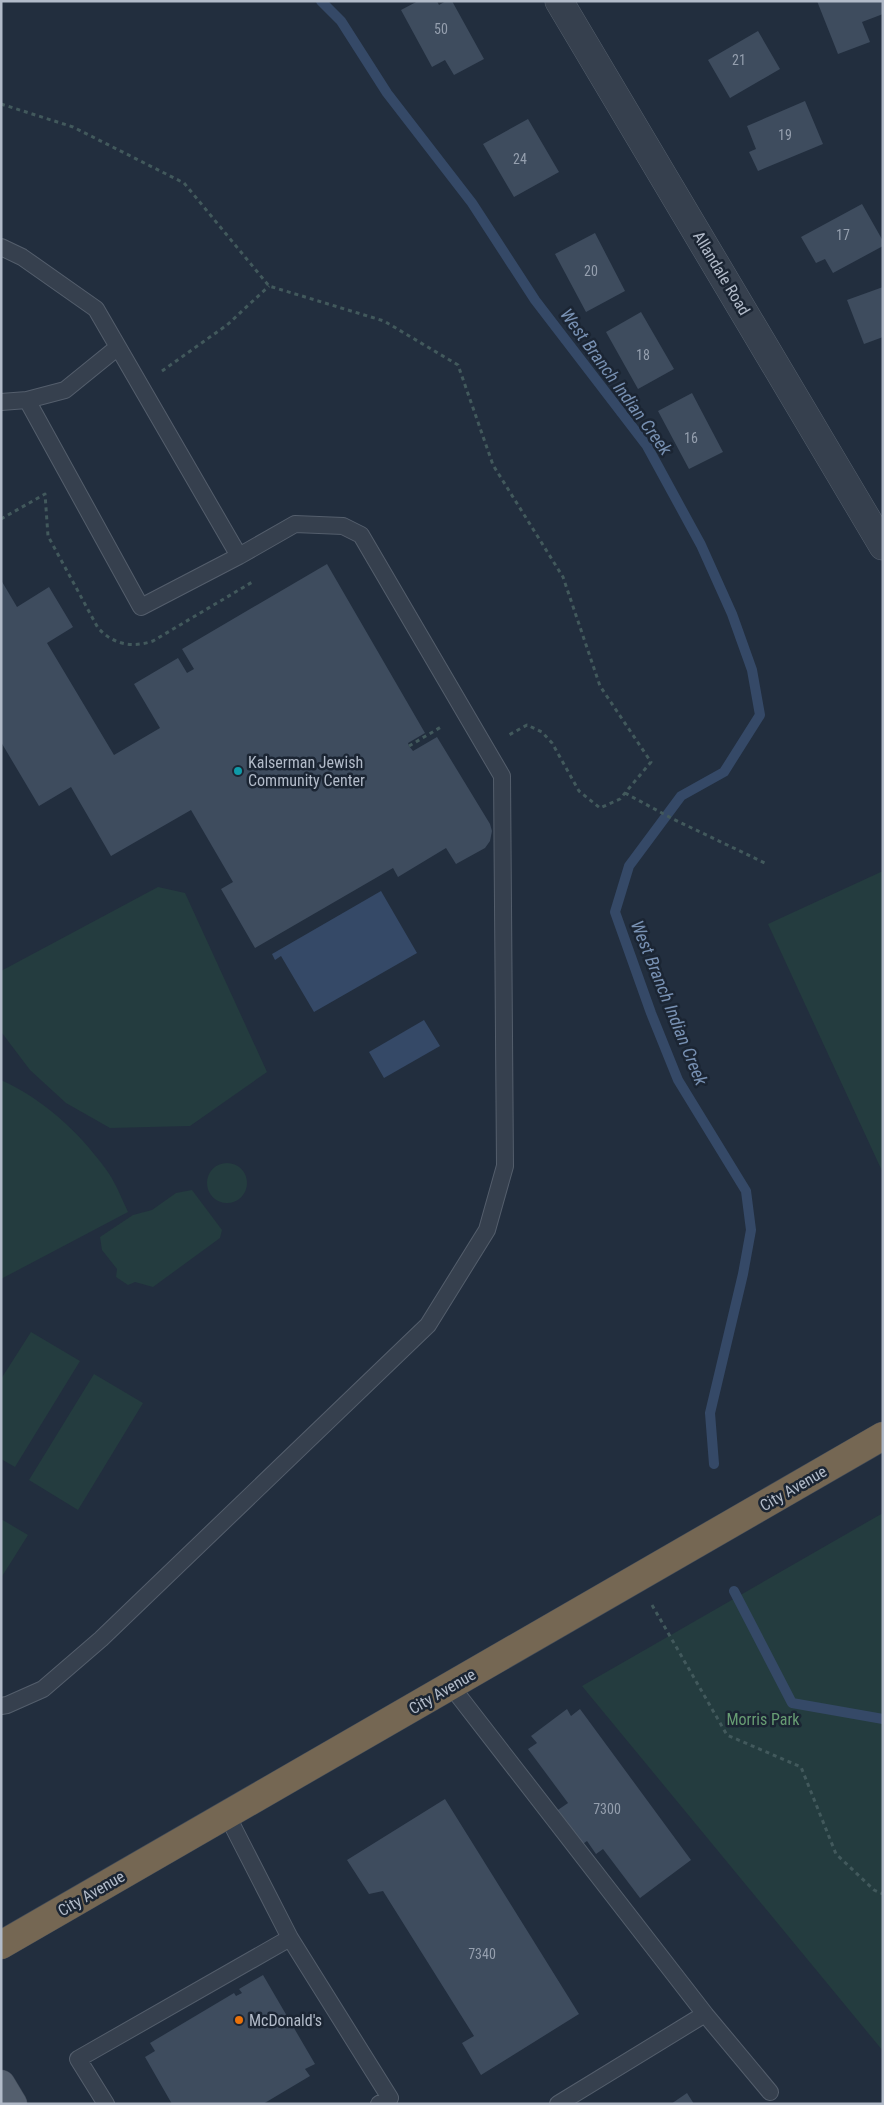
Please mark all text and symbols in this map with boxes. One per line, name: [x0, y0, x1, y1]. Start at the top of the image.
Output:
house number: 50: [434, 21, 448, 37]
house number: 21: [732, 52, 746, 68]
house number: 19: [778, 127, 792, 143]
house number: 24: [513, 151, 527, 167]
house number: 17: [836, 227, 850, 243]
street label: Allandale Road: [689, 228, 754, 319]
house number: 20: [584, 263, 598, 279]
water label: West Branch Indian Creek: [556, 304, 677, 460]
house number: 18: [636, 347, 650, 363]
house number: 16: [684, 430, 698, 446]
place label: Kalserman Jewish Community Center: [248, 753, 365, 790]
marker: Kalserman Jewish Community Center: [232, 765, 244, 777]
water label: West Branch Indian Creek: [627, 917, 713, 1089]
street label: City Avenue: [757, 1462, 830, 1515]
street label: City Avenue: [406, 1665, 479, 1718]
park label: Morris Park: [726, 1710, 800, 1729]
house number: 7300: [593, 1801, 621, 1817]
street label: City Avenue: [55, 1867, 128, 1920]
house number: 7340: [468, 1946, 496, 1962]
place label: McDonald's: [249, 2011, 322, 2030]
marker: McDonald's: [233, 2014, 245, 2026]

